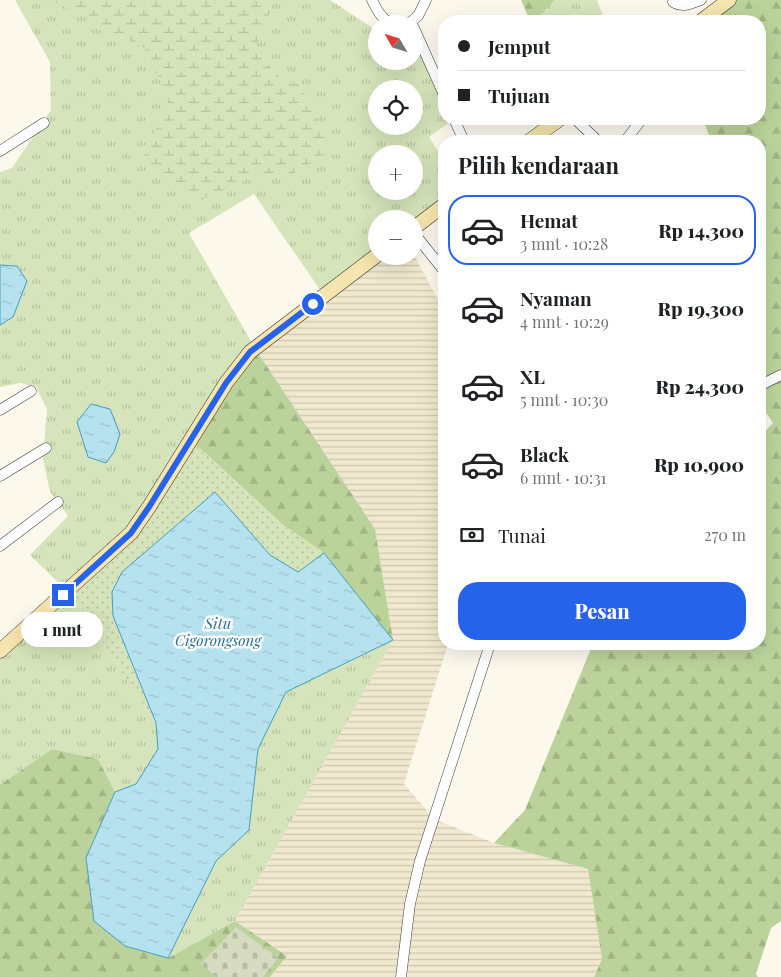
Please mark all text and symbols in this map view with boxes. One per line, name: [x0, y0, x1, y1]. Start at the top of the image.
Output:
north arrow: [368, 15, 422, 70]
map controls: [368, 15, 423, 265]
text: Jemput: [488, 33, 551, 59]
button: locate: [368, 80, 423, 135]
text: Tujuan: [488, 82, 550, 108]
button: +: [368, 145, 423, 200]
text: Pilih kendaraan: [458, 150, 619, 180]
text: Hemat: [520, 207, 578, 233]
icon: car: [460, 208, 505, 253]
button: −: [368, 210, 423, 265]
text: Rp 14,300: [658, 217, 744, 243]
text: 3 mnt · 10:28: [520, 233, 608, 254]
text: Nyaman: [520, 285, 592, 311]
icon: car: [460, 286, 505, 331]
route start: [302, 293, 324, 315]
text: Rp 19,300: [658, 295, 744, 321]
text: 4 mnt · 10:29: [520, 311, 609, 332]
text: XL: [520, 363, 545, 389]
icon: car: [460, 364, 505, 409]
text: Rp 24,300: [655, 373, 744, 399]
text: 5 mnt · 10:30: [520, 389, 608, 410]
text: Black: [520, 441, 569, 467]
icon: car: [460, 442, 505, 487]
text: Rp 10,900: [654, 451, 744, 477]
text: 6 mnt · 10:31: [520, 467, 607, 488]
icon: cash: [458, 521, 486, 549]
text: Tunai: [498, 522, 546, 548]
text: 270 m: [704, 524, 746, 545]
button: Pesan: [458, 582, 746, 640]
route end: [52, 584, 74, 606]
callout: 1 mnt: [22, 612, 104, 648]
water label: Situ Cigorongsong: [175, 613, 262, 650]
text: 1 mnt: [42, 619, 82, 640]

